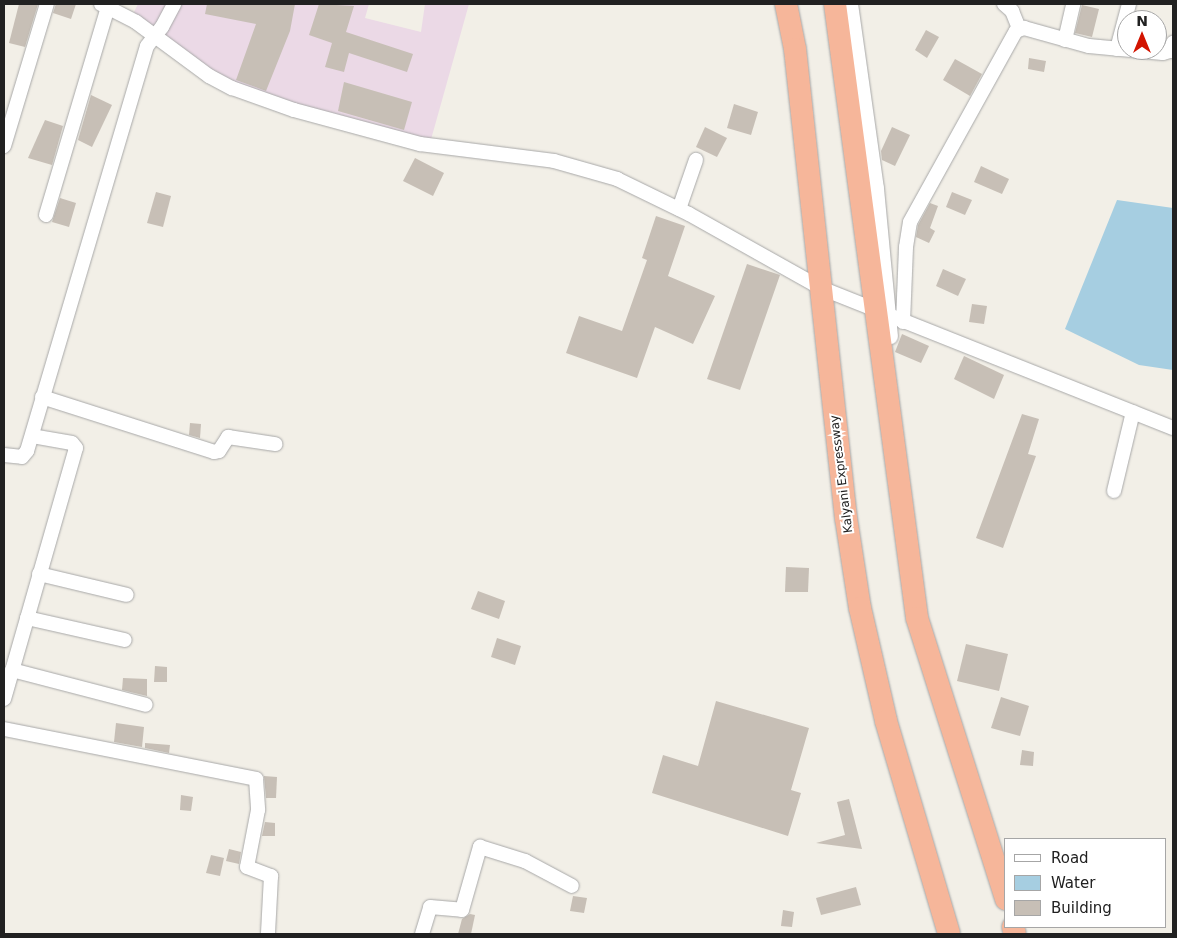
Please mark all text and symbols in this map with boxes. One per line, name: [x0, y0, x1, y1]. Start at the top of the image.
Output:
north arrow: [1117, 10, 1167, 60]
text: N: [1136, 13, 1148, 29]
street label: Kalyani Expressway: [828, 414, 856, 534]
legend: [1004, 838, 1167, 928]
text: Road: [1051, 849, 1089, 867]
text: Water: [1051, 874, 1095, 892]
text: Building: [1051, 899, 1112, 917]

